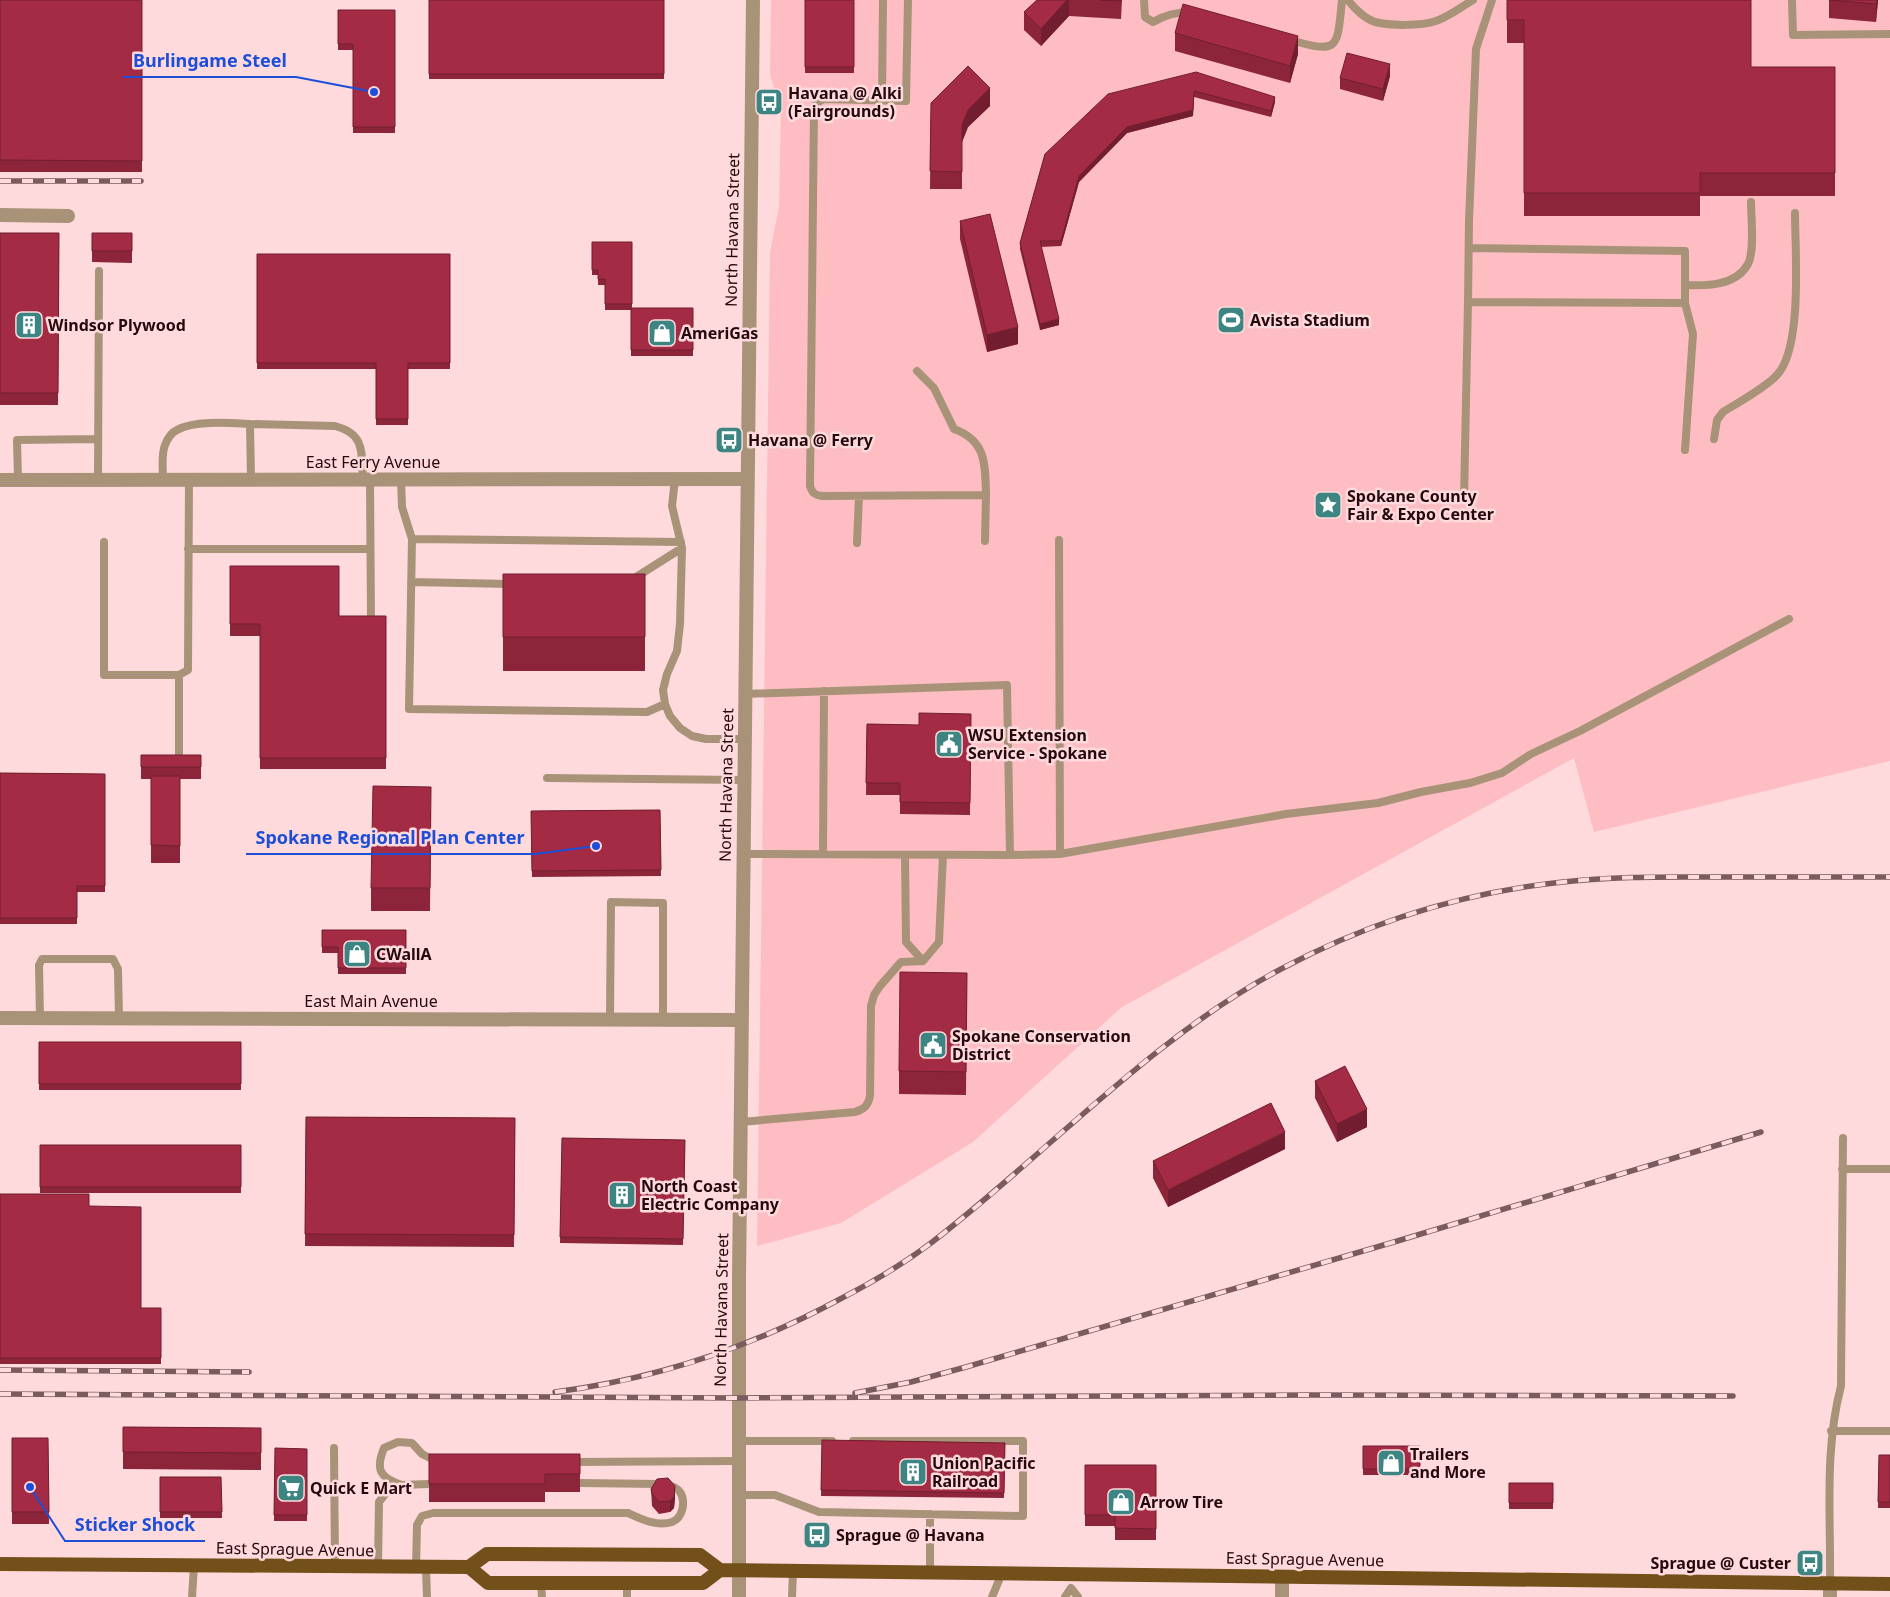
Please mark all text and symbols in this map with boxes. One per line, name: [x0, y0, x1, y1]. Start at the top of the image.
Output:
callout: Burlingame Steel: [123, 44, 296, 77]
text: Burlingame Steel: [133, 48, 287, 72]
place label: Havana @ Alki (Fairgrounds): [788, 82, 902, 122]
bus stop icon: Havana @ Alki (Fairgrounds): [754, 87, 784, 117]
street label: North Havana Street: [720, 153, 744, 307]
sports icon: Avista Stadium: [1216, 305, 1246, 335]
place label: Avista Stadium: [1250, 309, 1370, 331]
building icon: Windsor Plywood: [14, 310, 44, 340]
place label: Windsor Plywood: [48, 314, 186, 336]
shop icon: AmeriGas: [647, 318, 677, 348]
place label: AmeriGas: [681, 322, 758, 344]
bus stop icon: Havana @ Ferry: [714, 425, 744, 455]
place label: Havana @ Ferry: [748, 429, 874, 451]
street label: East Ferry Avenue: [306, 451, 440, 473]
place label: Spokane County Fair & Expo Center: [1347, 485, 1494, 525]
place icon: Spokane County Fair & Expo Center: [1313, 490, 1343, 520]
street label: North Havana Street: [714, 708, 738, 862]
place label: WSU Extension Service - Spokane: [968, 724, 1107, 764]
public building icon: WSU Extension Service - Spokane: [934, 729, 964, 759]
callout: Spokane Regional Plan Center: [246, 821, 535, 854]
text: Spokane Regional Plan Center: [255, 825, 525, 849]
shop icon: CWallA: [342, 939, 372, 969]
place label: CWallA: [376, 943, 433, 965]
street label: East Main Avenue: [304, 990, 438, 1012]
place label: Spokane Conservation District: [952, 1025, 1131, 1065]
public building icon: Spokane Conservation District: [918, 1030, 948, 1060]
place label: North Coast Electric Company: [641, 1175, 780, 1215]
building icon: North Coast Electric Company: [607, 1180, 637, 1210]
street label: North Havana Street: [709, 1233, 733, 1387]
place label: Trailers and More: [1410, 1443, 1486, 1483]
shop icon: Trailers and More: [1376, 1448, 1406, 1478]
place label: Union Pacific Railroad: [932, 1452, 1036, 1492]
building icon: Union Pacific Railroad: [898, 1457, 928, 1487]
supermarket icon: Quick E Mart: [276, 1473, 306, 1503]
place label: Quick E Mart: [310, 1477, 412, 1499]
shop icon: Arrow Tire: [1106, 1487, 1136, 1517]
place label: Arrow Tire: [1140, 1491, 1223, 1513]
callout: Sticker Shock: [65, 1508, 205, 1541]
text: Sticker Shock: [75, 1512, 196, 1536]
bus stop icon: Sprague @ Havana: [802, 1520, 832, 1550]
place label: Sprague @ Havana: [836, 1524, 985, 1546]
street label: East Sprague Avenue: [216, 1537, 374, 1561]
street label: East Sprague Avenue: [1226, 1547, 1384, 1571]
bus stop icon: Sprague @ Custer: [1795, 1548, 1825, 1578]
place label: Sprague @ Custer: [1651, 1552, 1791, 1574]

